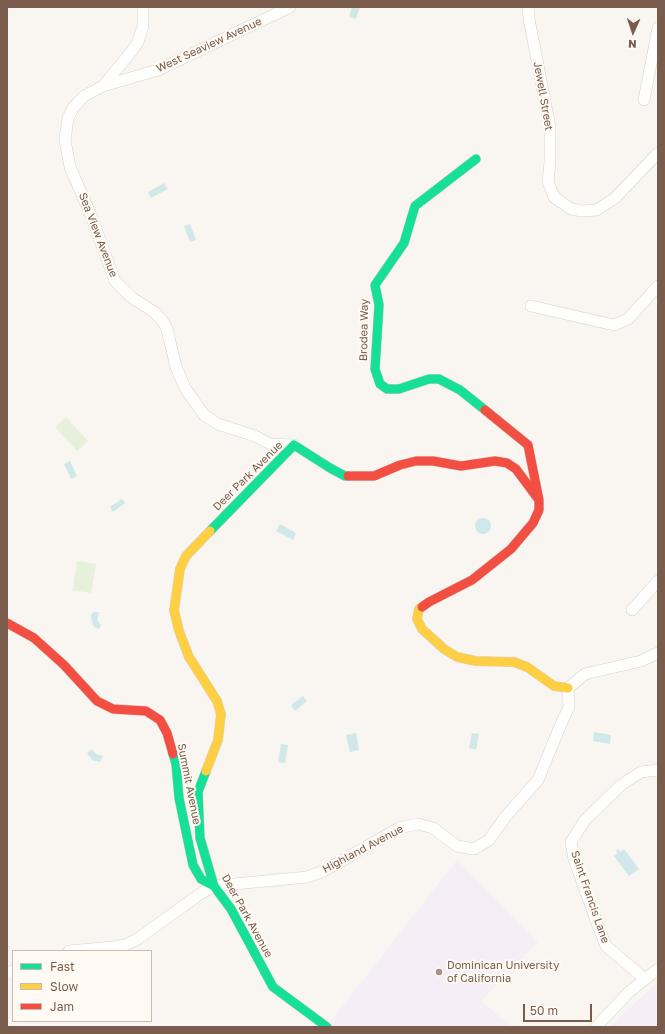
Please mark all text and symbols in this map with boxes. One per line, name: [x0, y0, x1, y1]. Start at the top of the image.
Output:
north arrow: [613, 12, 653, 52]
street label: West Seaview Avenue: [154, 15, 264, 75]
text: N: [628, 38, 637, 51]
street label: Jewell Street: [530, 60, 556, 132]
street label: Sea View Avenue: [76, 191, 120, 279]
street label: Brodea Way: [357, 299, 371, 361]
street label: Deer Park Avenue: [210, 438, 286, 514]
street label: Summit Avenue: [175, 742, 203, 826]
street label: Highland Avenue: [320, 822, 406, 876]
street label: Saint Francis Lane: [568, 849, 612, 945]
street label: Deer Park Avenue: [219, 872, 275, 960]
legend: [12, 950, 152, 1022]
text: Fast: [50, 959, 75, 974]
place label: Dominican University of California: [447, 959, 559, 985]
marker: Dominican University of California: [434, 967, 444, 977]
text: Slow: [50, 979, 78, 994]
scale bar: [525, 996, 594, 1022]
text: Jam: [50, 999, 74, 1014]
text: 50 m: [530, 1003, 558, 1018]

